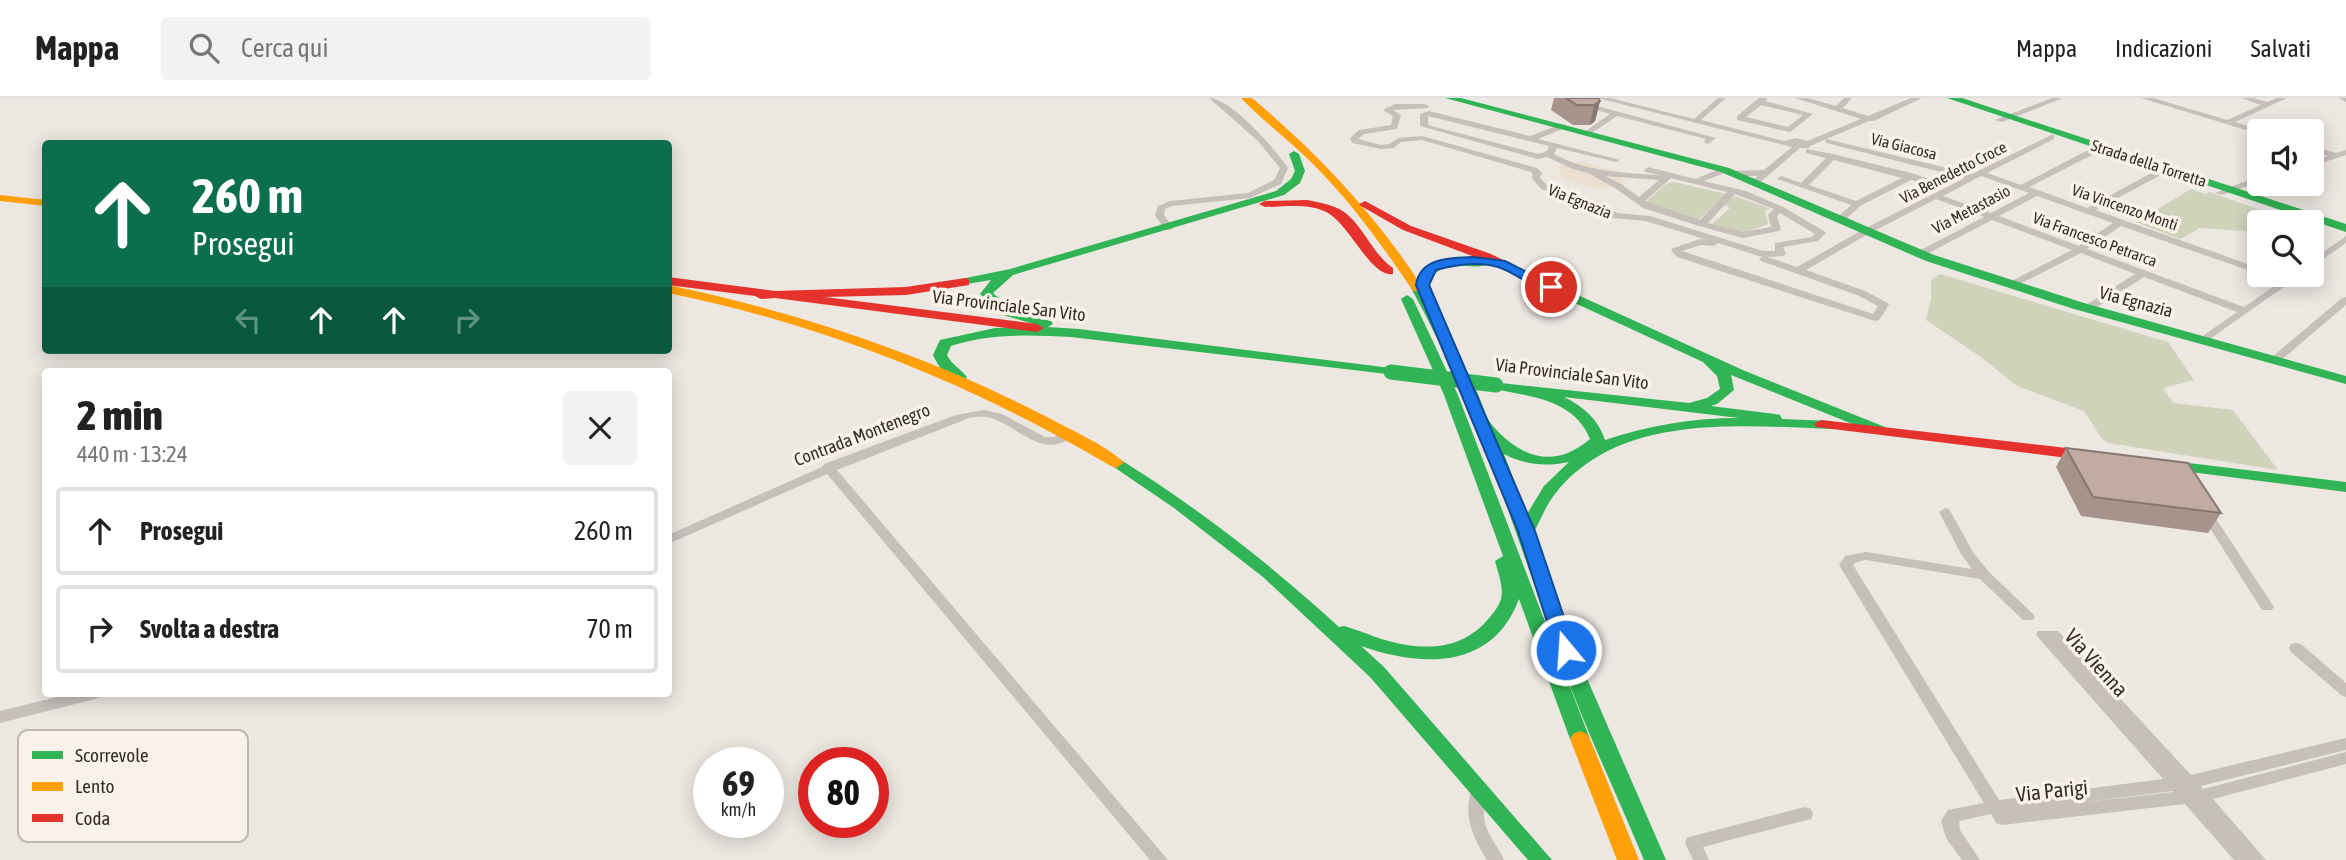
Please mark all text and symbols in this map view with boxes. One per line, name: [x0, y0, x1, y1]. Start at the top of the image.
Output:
search box: [161, 17, 651, 80]
text: Mappa: [35, 29, 119, 67]
icon: search: [185, 29, 223, 67]
text: Cerca qui: [241, 33, 328, 63]
text: Mappa: [2016, 35, 2077, 62]
text: Indicazioni: [2115, 35, 2212, 62]
text: Salvati: [2250, 35, 2311, 62]
map controls: [2247, 119, 2324, 287]
button: sound: [2247, 119, 2324, 196]
street label: Via Giacosa: [1869, 129, 1939, 163]
street label: Strada della Torretta: [2089, 136, 2209, 190]
street label: Via Benedetto Croce: [1897, 137, 2009, 207]
text: 260 m: [192, 167, 303, 223]
icon: ahead: [77, 168, 168, 259]
street label: Via Egnazia: [1545, 180, 1614, 223]
street label: Via Vincenzo Monti: [2070, 180, 2180, 234]
street label: Via Metastasio: [1929, 181, 2013, 237]
street label: Via Francesco Petrarca: [2030, 208, 2160, 270]
button: search: [2247, 210, 2324, 287]
text: Prosegui: [192, 225, 295, 262]
pin: [1521, 257, 1581, 317]
icon: arrive: [1532, 268, 1570, 306]
street label: Via Egnazia: [2097, 282, 2175, 321]
street label: Via Provinciale San Vito: [931, 286, 1087, 325]
icon: left: [229, 301, 267, 339]
icon: ahead: [302, 301, 340, 339]
icon: ahead: [375, 301, 413, 339]
icon: right: [448, 301, 486, 339]
street label: Via Provinciale San Vito: [1494, 354, 1650, 393]
text: 2 min: [77, 391, 163, 439]
button: close: [563, 391, 637, 465]
street label: Contrada Montenegro: [791, 399, 933, 470]
text: 440 m · 13:24: [77, 441, 188, 467]
icon: ahead: [81, 512, 119, 550]
text: Prosegui: [140, 516, 223, 546]
text: 260 m: [574, 516, 633, 546]
icon: right: [81, 610, 119, 648]
position arrow: [1529, 613, 1603, 687]
text: Svolta a destra: [140, 614, 279, 644]
text: 70 m: [586, 614, 633, 644]
street label: Via Vienna: [2060, 624, 2133, 701]
legend: [18, 730, 248, 842]
text: Scorrevole: [75, 744, 149, 766]
speed limit sign: 80: [798, 747, 889, 838]
text: 69: [722, 763, 755, 803]
street label: Via Parigi: [2015, 774, 2089, 806]
text: Lento: [75, 775, 114, 797]
text: km/h: [721, 799, 756, 820]
text: Coda: [75, 807, 110, 829]

